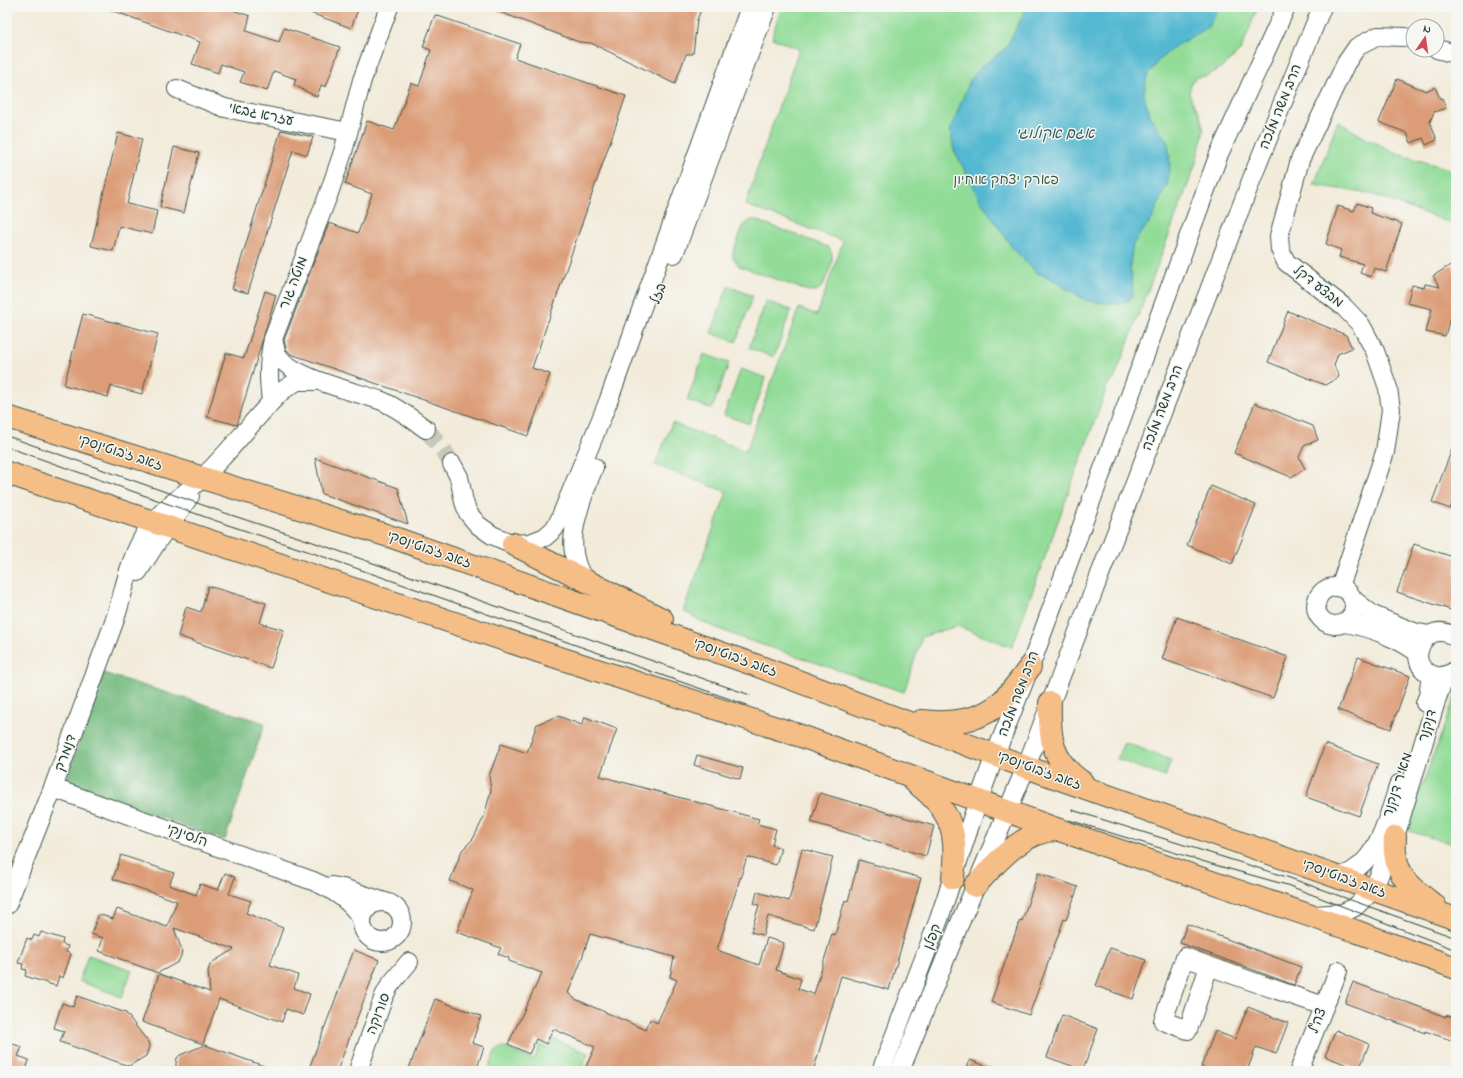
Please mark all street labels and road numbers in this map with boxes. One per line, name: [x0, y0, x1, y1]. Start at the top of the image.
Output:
street label: הרב משה מלכה: [1254, 61, 1308, 153]
street label: עזרא גבאי: [227, 98, 295, 132]
street label: מוטה גור: [274, 253, 314, 313]
street label: מבצע דקל: [1288, 261, 1348, 313]
street label: בזל: [645, 280, 673, 308]
street label: הרב משה מלכה: [1137, 362, 1189, 454]
street label: זאב ז'בוטינסקי: [75, 429, 165, 477]
street label: זאב ז'בוטינסקי: [384, 526, 474, 574]
street label: זאב ז'בוטינסקי: [690, 633, 780, 683]
street label: הרב משה מלכה: [993, 648, 1045, 740]
street label: דנקנר: [1413, 707, 1443, 745]
street label: דנמרק: [50, 731, 82, 775]
street label: זאב ז'בוטינסקי: [994, 746, 1084, 796]
street label: מאיר דנקנר: [1378, 750, 1418, 820]
street label: הלסינקי: [163, 819, 211, 853]
street label: זאב ז'בוטינסקי: [1299, 854, 1389, 904]
street label: קפלן: [918, 921, 948, 953]
street label: סורוקה: [361, 990, 397, 1038]
street label: צה"ל: [1304, 1005, 1332, 1037]

